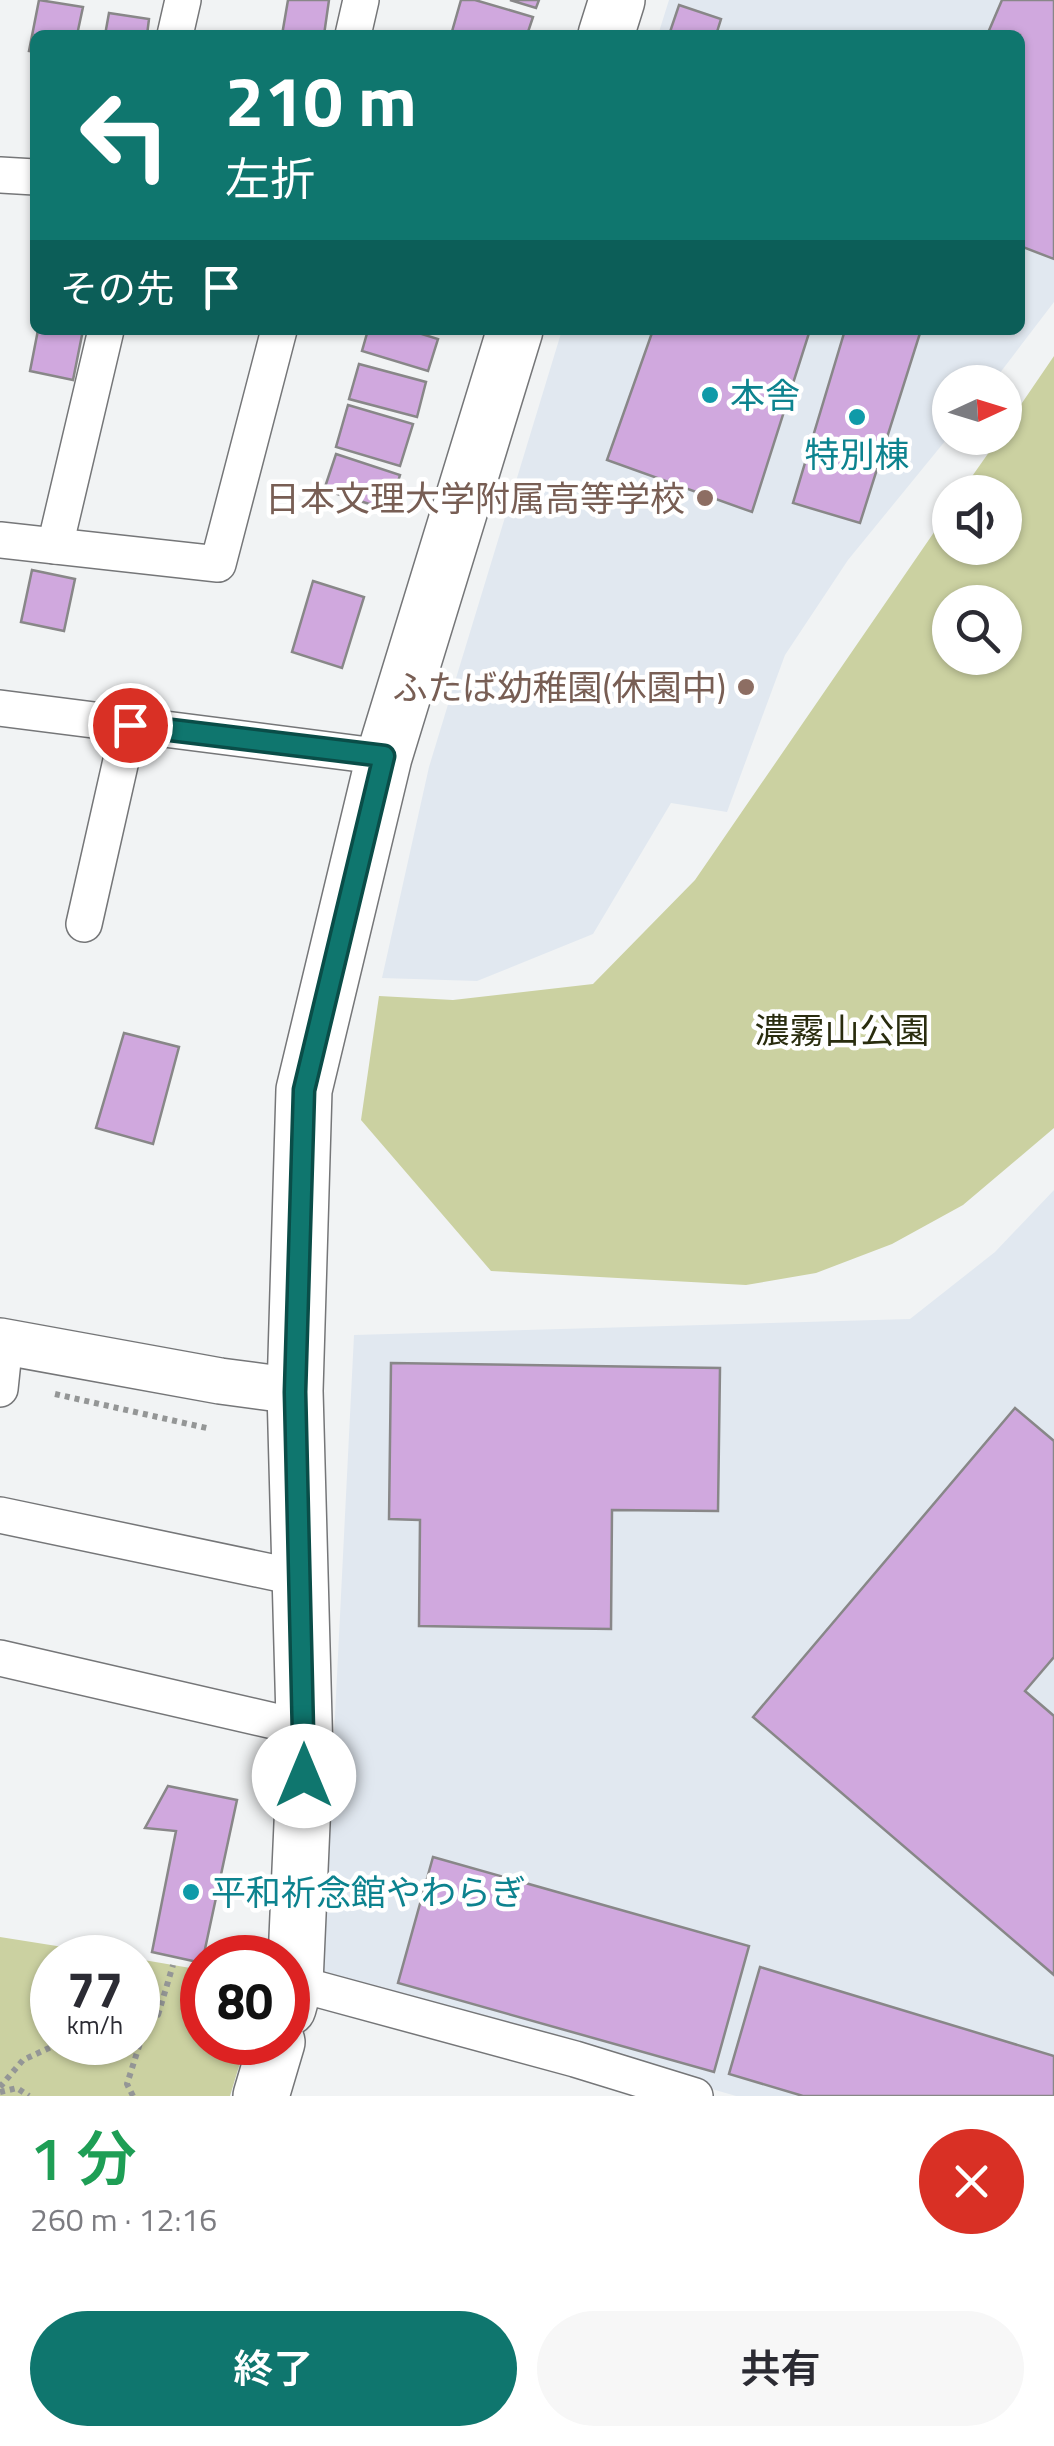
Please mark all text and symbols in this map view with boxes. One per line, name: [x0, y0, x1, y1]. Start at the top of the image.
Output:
text: 210 m: [225, 47, 417, 153]
icon: left: [60, 70, 190, 200]
text: 左折: [225, 144, 315, 212]
text: その先: [60, 259, 174, 317]
icon: arrive: [194, 260, 249, 315]
north arrow: [932, 365, 1022, 455]
map controls: [932, 365, 1022, 675]
place label: 本舎: [730, 368, 800, 422]
marker: 本舎: [699, 384, 721, 406]
marker: 特別棟: [846, 406, 868, 428]
place label: 特別棟: [804, 427, 910, 481]
place label: 日本文理大学附属高等学校: [265, 471, 685, 525]
button: sound: [932, 475, 1022, 565]
marker: 日本文理大学附属高等学校: [694, 487, 716, 509]
button: search: [932, 585, 1022, 675]
place label: ふたば幼稚園(休園中): [393, 660, 726, 714]
marker: ふたば幼稚園(休園中): [735, 676, 757, 698]
pin: [88, 683, 173, 768]
icon: arrive: [103, 698, 158, 753]
park label: 濃霧山公園: [754, 1003, 930, 1057]
position arrow: [252, 1724, 356, 1828]
place label: 平和祈念館やわらぎ: [211, 1865, 526, 1919]
marker: 平和祈念館やわらぎ: [180, 1881, 202, 1903]
speed limit sign: 80: [180, 1935, 310, 2065]
text: 77: [67, 1950, 123, 2026]
text: km/h: [67, 2006, 123, 2044]
text: 1 分: [30, 2112, 137, 2203]
button: close: [919, 2129, 1024, 2234]
text: 260 m · 12:16: [30, 2195, 217, 2243]
button: 終了: [30, 2311, 517, 2426]
button: 共有: [537, 2311, 1024, 2426]

